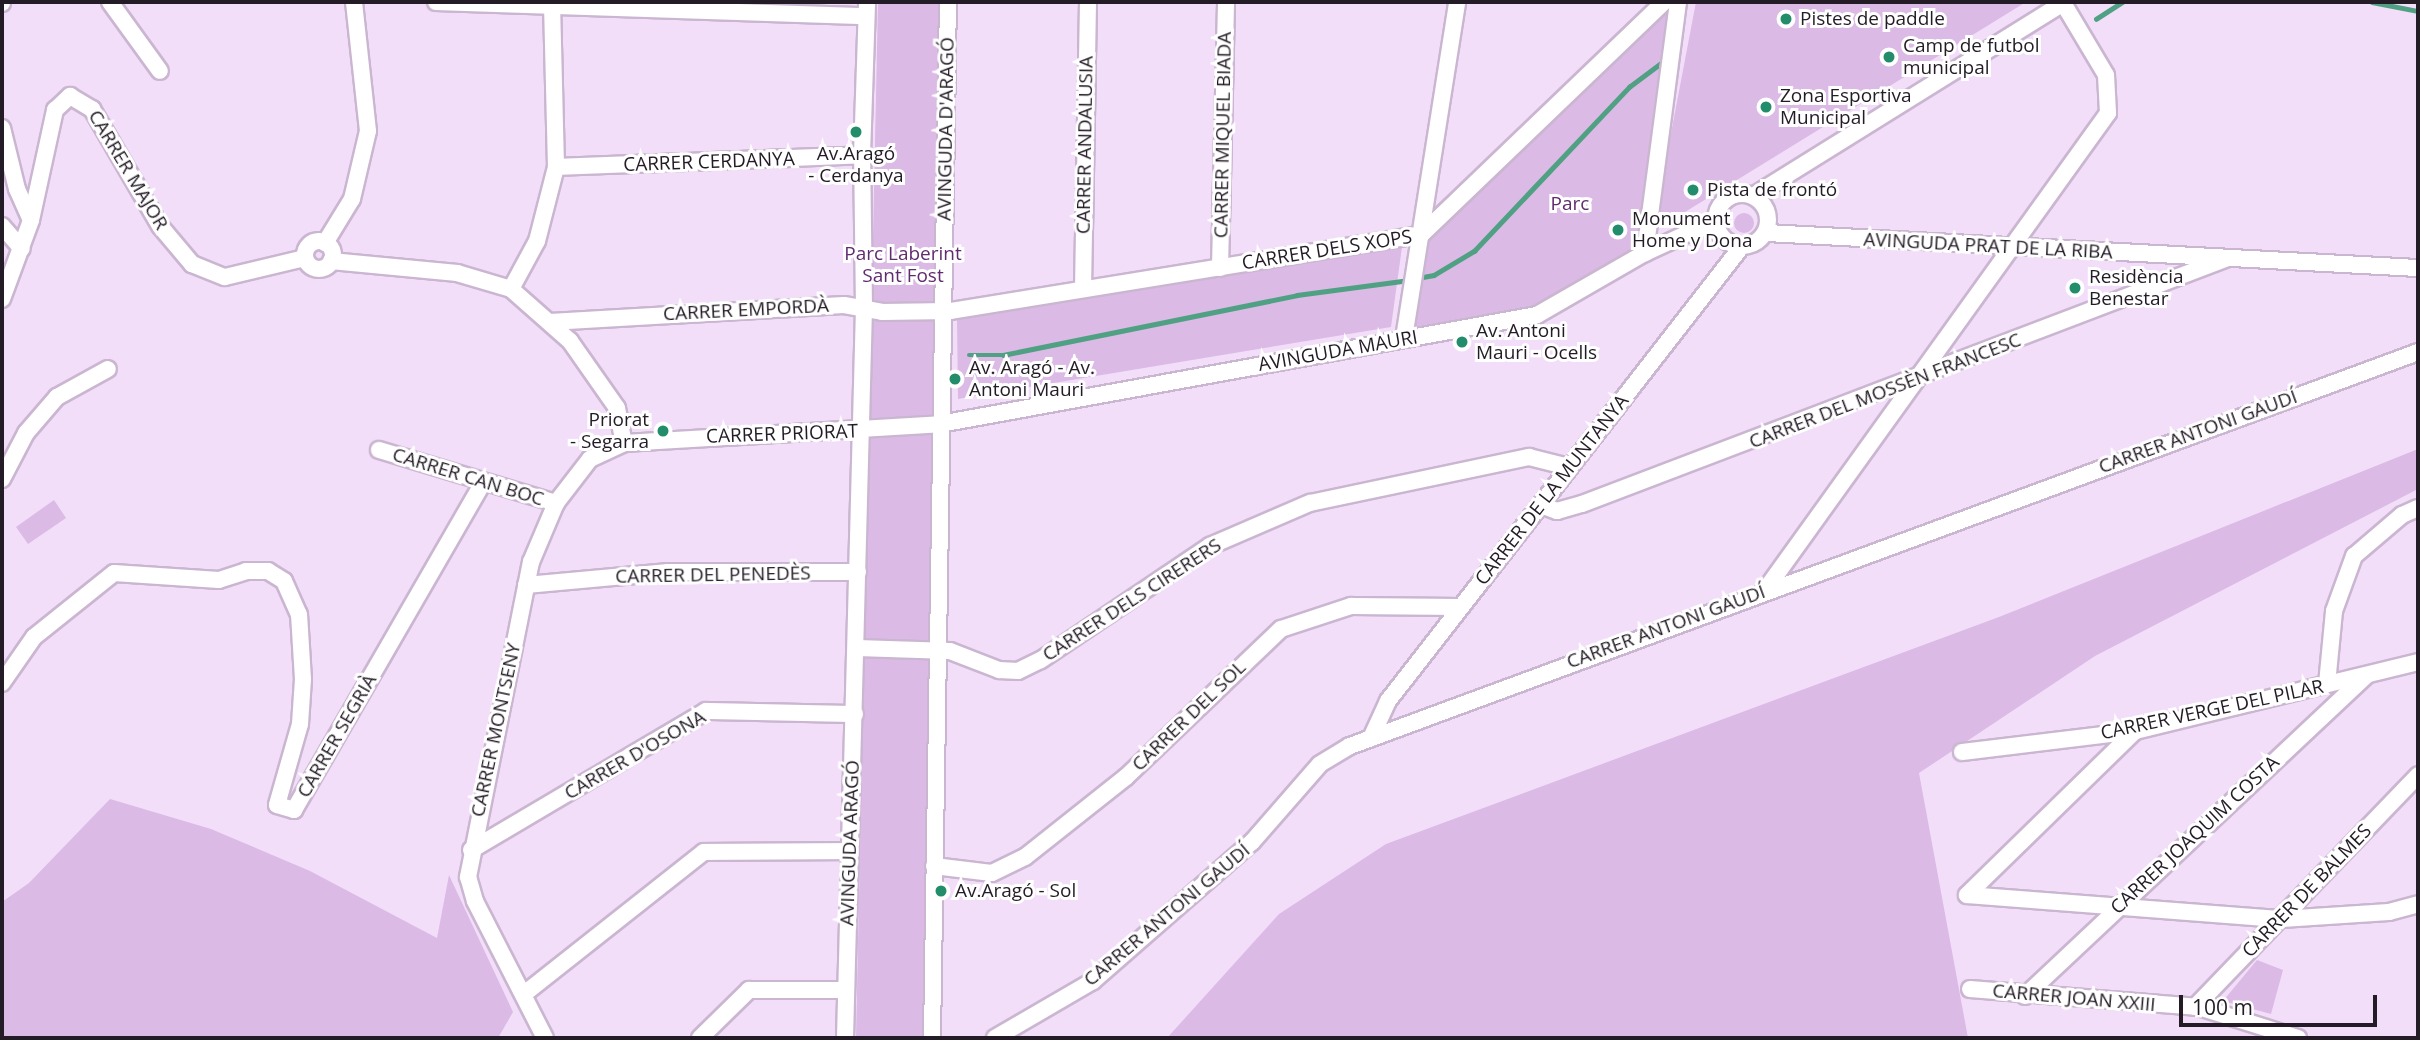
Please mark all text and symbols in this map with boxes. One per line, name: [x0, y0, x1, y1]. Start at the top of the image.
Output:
place label: Pistes de paddle: [1800, 8, 1945, 30]
marker: Pistes de paddle: [1778, 11, 1794, 27]
street label: CARRER MIQUEL BIADA: [1210, 32, 1236, 238]
place label: Camp de futbol municipal: [1903, 35, 2040, 79]
street label: AVINGUDA D'ARAGÓ: [933, 37, 959, 221]
marker: Camp de futbol municipal: [1881, 49, 1897, 65]
street label: CARRER ANDALUSIA: [1072, 56, 1098, 234]
place label: Zona Esportiva Municipal: [1780, 85, 1911, 129]
marker: Zona Esportiva Municipal: [1758, 99, 1774, 115]
street label: CARRER MAJOR: [83, 106, 173, 234]
marker: Av.Aragó - Cerdanya: [848, 124, 864, 140]
place label: Av.Aragó - Cerdanya: [808, 143, 904, 187]
street label: CARRER CERDANYA: [623, 148, 795, 176]
place label: Pista de frontó: [1707, 179, 1837, 201]
marker: Pista de frontó: [1685, 182, 1701, 198]
park label: Parc: [1551, 193, 1589, 215]
place label: Monument Home y Dona: [1632, 208, 1753, 252]
marker: Monument Home y Dona: [1610, 222, 1626, 238]
street label: CARRER DELS XOPS: [1240, 225, 1414, 275]
street label: AVINGUDA PRAT DE LA RIBA: [1863, 228, 2113, 264]
park label: Parc Laberint Sant Fost: [844, 243, 962, 287]
place label: Residència Benestar: [2089, 266, 2184, 310]
marker: Residència Benestar: [2067, 280, 2083, 296]
street label: CARRER EMPORDÀ: [662, 294, 830, 326]
place label: Av. Antoni Mauri - Ocells: [1476, 320, 1597, 364]
street label: AVINGUDA MAURI: [1257, 326, 1419, 376]
street label: CARRER DEL MOSSÈN FRANCESC: [1746, 329, 2024, 453]
marker: Av. Antoni Mauri - Ocells: [1454, 334, 1470, 350]
place label: Av. Aragó - Av. Antoni Mauri: [969, 357, 1095, 401]
marker: Av. Aragó - Av. Antoni Mauri: [947, 371, 963, 387]
street label: CARRER ANTONI GAUDÍ: [2096, 385, 2300, 479]
street label: CARRER DE LA MUNTANYA: [1471, 390, 1633, 590]
place label: Priorat - Segarra: [570, 409, 649, 453]
street label: CARRER PRIORAT: [706, 420, 858, 448]
marker: Priorat - Segarra: [655, 423, 671, 439]
street label: CARRER CAN BOC: [390, 443, 546, 511]
street label: CARRER DELS CIRERERS: [1038, 534, 1226, 666]
street label: CARRER DEL PENEDÈS: [615, 562, 811, 588]
street label: CARRER ANTONI GAUDÍ: [1564, 580, 1768, 674]
street label: CARRER MONTSENY: [466, 641, 526, 819]
street label: CARRER DEL SOL: [1128, 656, 1250, 776]
street label: CARRER SEGRIÀ: [293, 670, 381, 802]
street label: CARRER VERGE DEL PILAR: [2099, 675, 2325, 745]
street label: CARRER D'OSONA: [560, 705, 710, 805]
street label: CARRER JOAQUIM COSTA: [2106, 751, 2284, 919]
street label: AVINGUDA ARAGÓ: [836, 760, 864, 926]
street label: CARRER DE BALMES: [2238, 820, 2376, 962]
street label: CARRER ANTONI GAUDÍ: [1079, 839, 1255, 991]
place label: Av.Aragó - Sol: [955, 880, 1076, 902]
marker: Av.Aragó - Sol: [933, 883, 949, 899]
street label: CARRER JOAN XXIII: [1991, 980, 2157, 1016]
scale bar: [2182, 981, 2380, 1025]
text: 100 m: [2192, 993, 2253, 1021]

